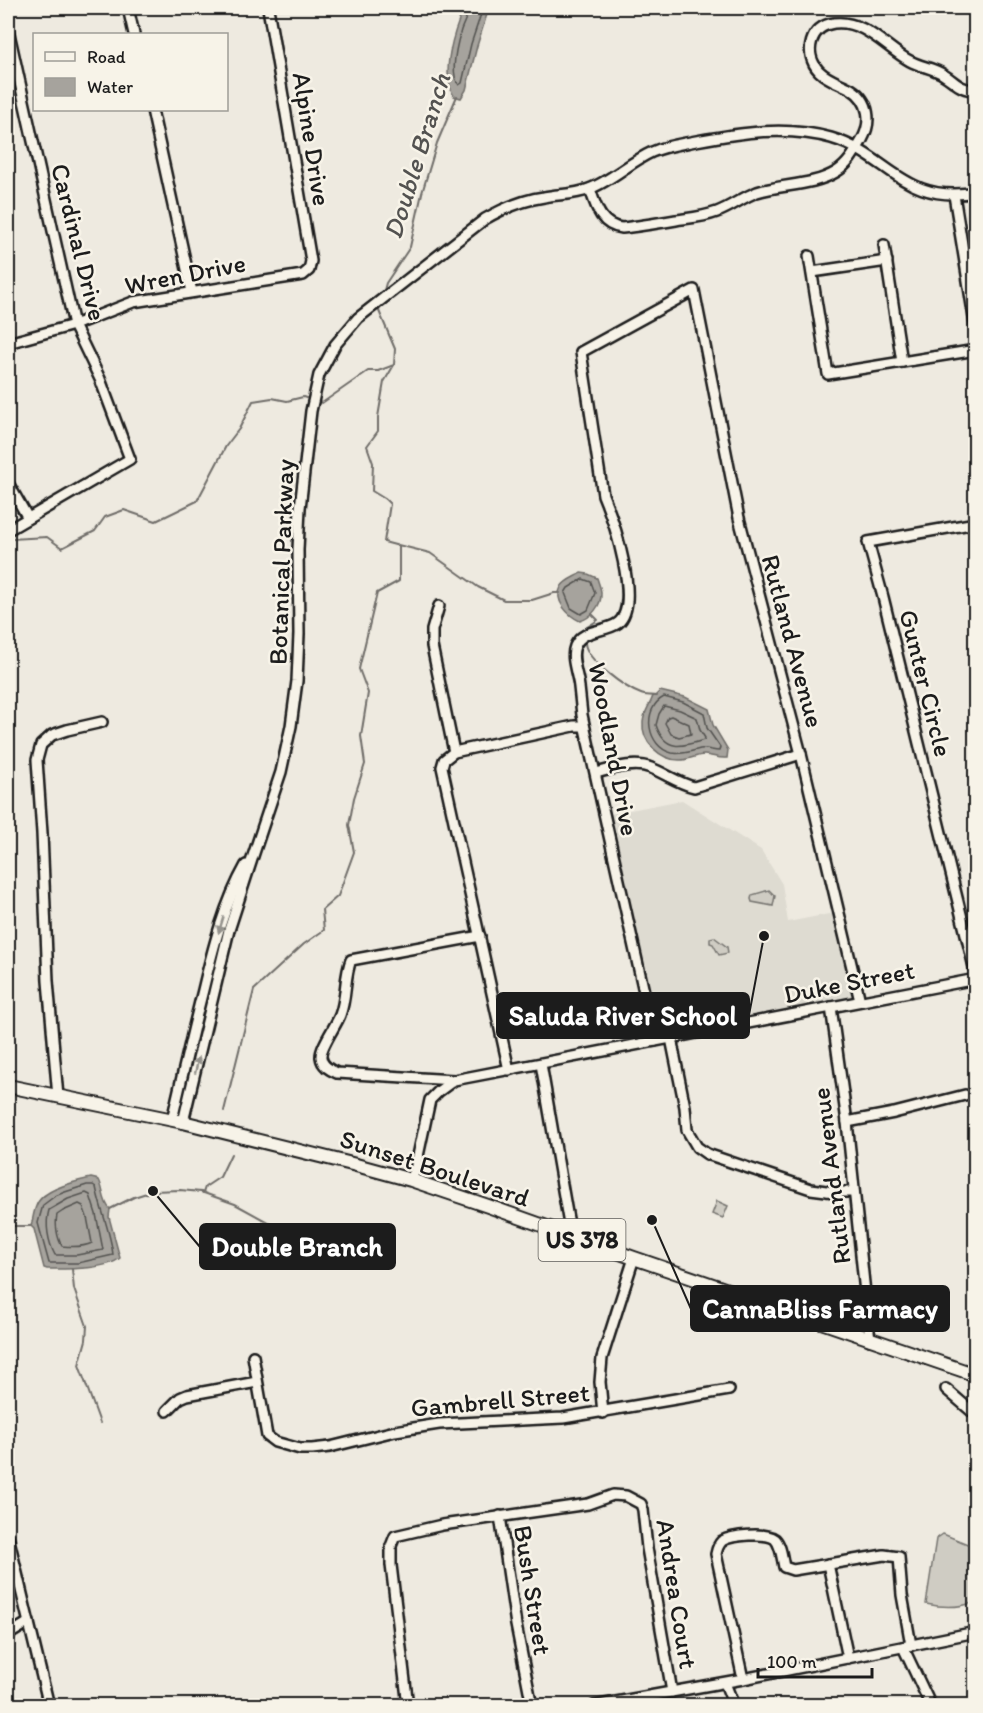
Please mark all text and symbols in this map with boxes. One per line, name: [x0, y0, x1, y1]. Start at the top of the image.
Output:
legend: [33, 33, 228, 111]
text: Road: [87, 46, 126, 68]
water label: Double Branch: [376, 68, 458, 243]
street label: Alpine Drive: [286, 70, 338, 208]
text: Water: [87, 76, 133, 98]
street label: Cardinal Drive: [44, 160, 114, 324]
street label: Wren Drive: [122, 247, 248, 301]
street label: Botanical Parkway: [261, 458, 301, 666]
street label: Rutland Avenue: [755, 551, 831, 731]
street label: Gunter Circle: [892, 606, 960, 760]
street label: Woodland Drive: [581, 660, 647, 838]
one-way arrow: [216, 916, 225, 934]
street label: Duke Street: [781, 954, 917, 1010]
callout: Saluda River School: [497, 993, 749, 1038]
text: Saluda River School: [509, 999, 738, 1032]
one-way arrow: [192, 1056, 202, 1075]
street label: Rutland Avenue: [804, 1086, 858, 1266]
street label: Sunset Boulevard: [336, 1122, 534, 1214]
road number: US 378: [538, 1219, 626, 1261]
callout: Double Branch: [200, 1224, 395, 1269]
text: Double Branch: [211, 1230, 383, 1263]
callout: CannaBliss Farmacy: [691, 1286, 949, 1331]
text: CannaBliss Farmacy: [702, 1292, 938, 1325]
street label: Gambrell Street: [409, 1376, 591, 1424]
street label: Andrea Court: [649, 1517, 705, 1671]
street label: Bush Street: [507, 1523, 559, 1657]
scale bar: [758, 1641, 872, 1679]
text: 100 m: [767, 1651, 817, 1673]

